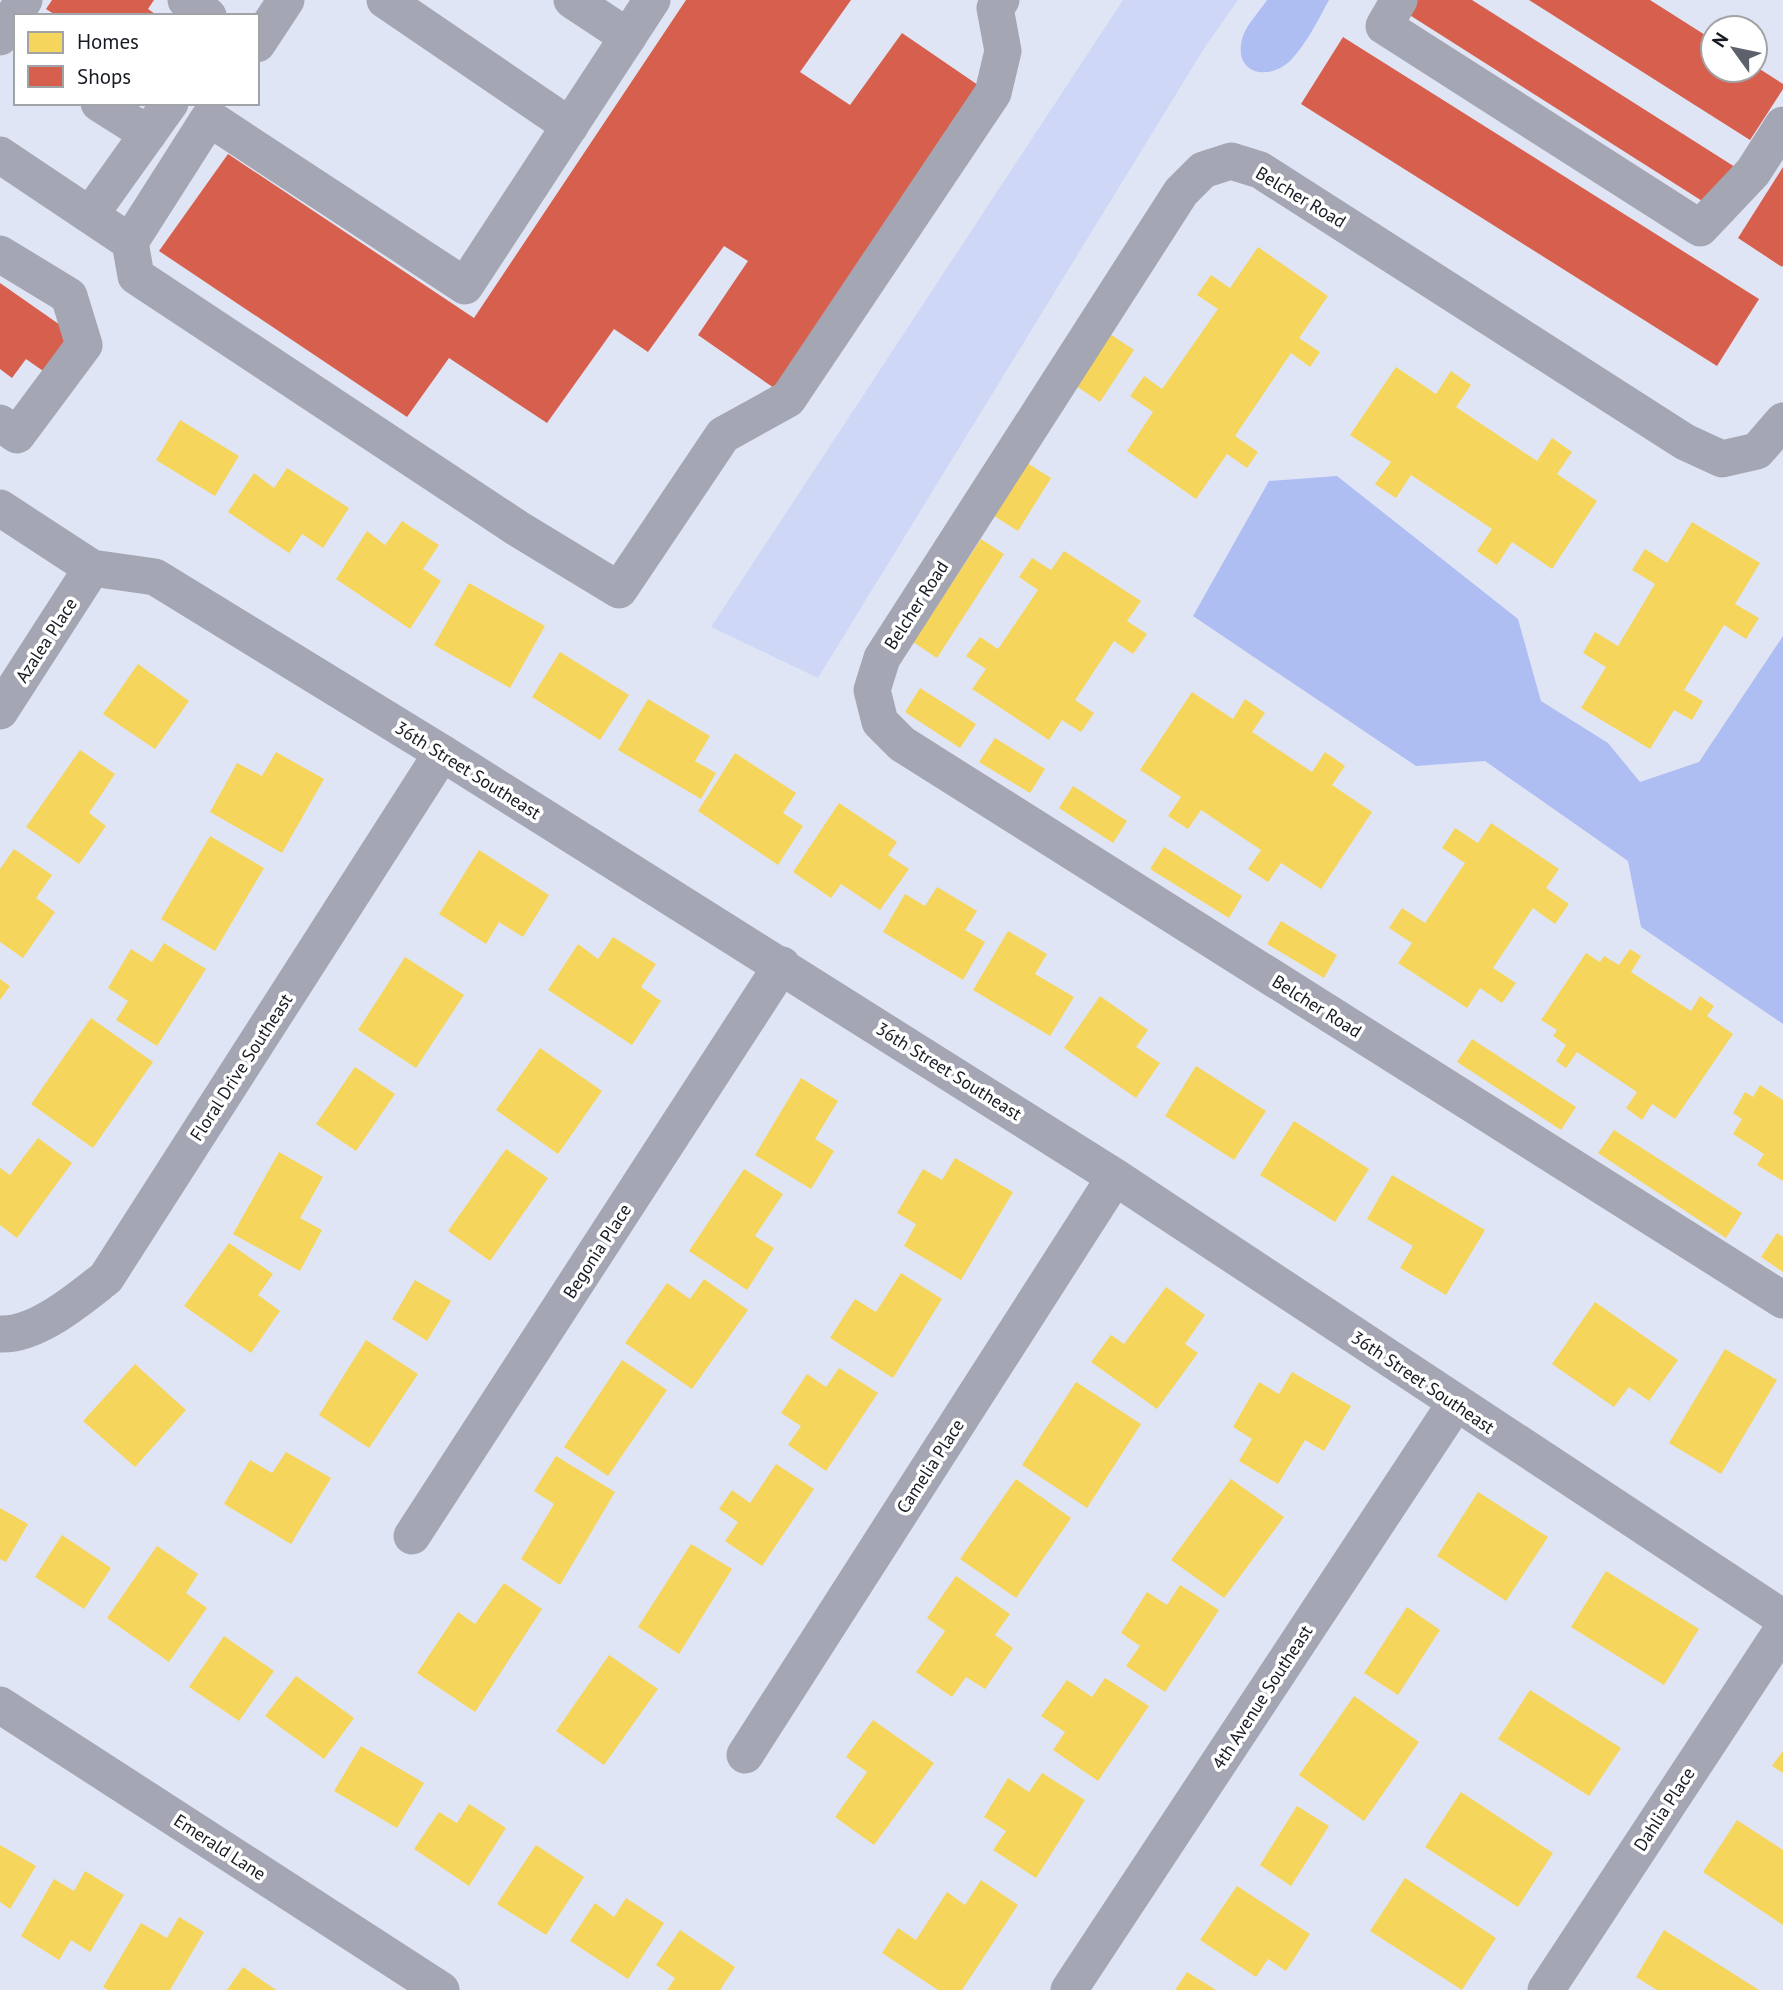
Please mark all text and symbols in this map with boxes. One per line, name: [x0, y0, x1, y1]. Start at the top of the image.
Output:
legend: [14, 14, 259, 105]
north arrow: [1699, 14, 1769, 84]
text: Homes: [77, 28, 139, 55]
text: N: [1706, 28, 1733, 52]
text: Shops: [77, 63, 131, 90]
street label: Belcher Road: [1252, 161, 1350, 233]
street label: Belcher Road: [879, 556, 953, 654]
street label: Azalea Place: [10, 593, 82, 687]
street label: 36th Street Southeast: [391, 716, 545, 824]
street label: Belcher Road: [1268, 969, 1366, 1043]
street label: Floral Drive Southeast: [185, 989, 297, 1145]
street label: 36th Street Southeast: [872, 1017, 1026, 1125]
street label: Begonia Place: [558, 1199, 636, 1303]
street label: 36th Street Southeast: [1347, 1326, 1499, 1438]
street label: Camelia Place: [891, 1415, 969, 1517]
street label: 4th Avenue Southeast: [1207, 1620, 1317, 1774]
street label: Dahlia Place: [1628, 1763, 1700, 1855]
street label: Emerald Lane: [170, 1809, 270, 1885]

